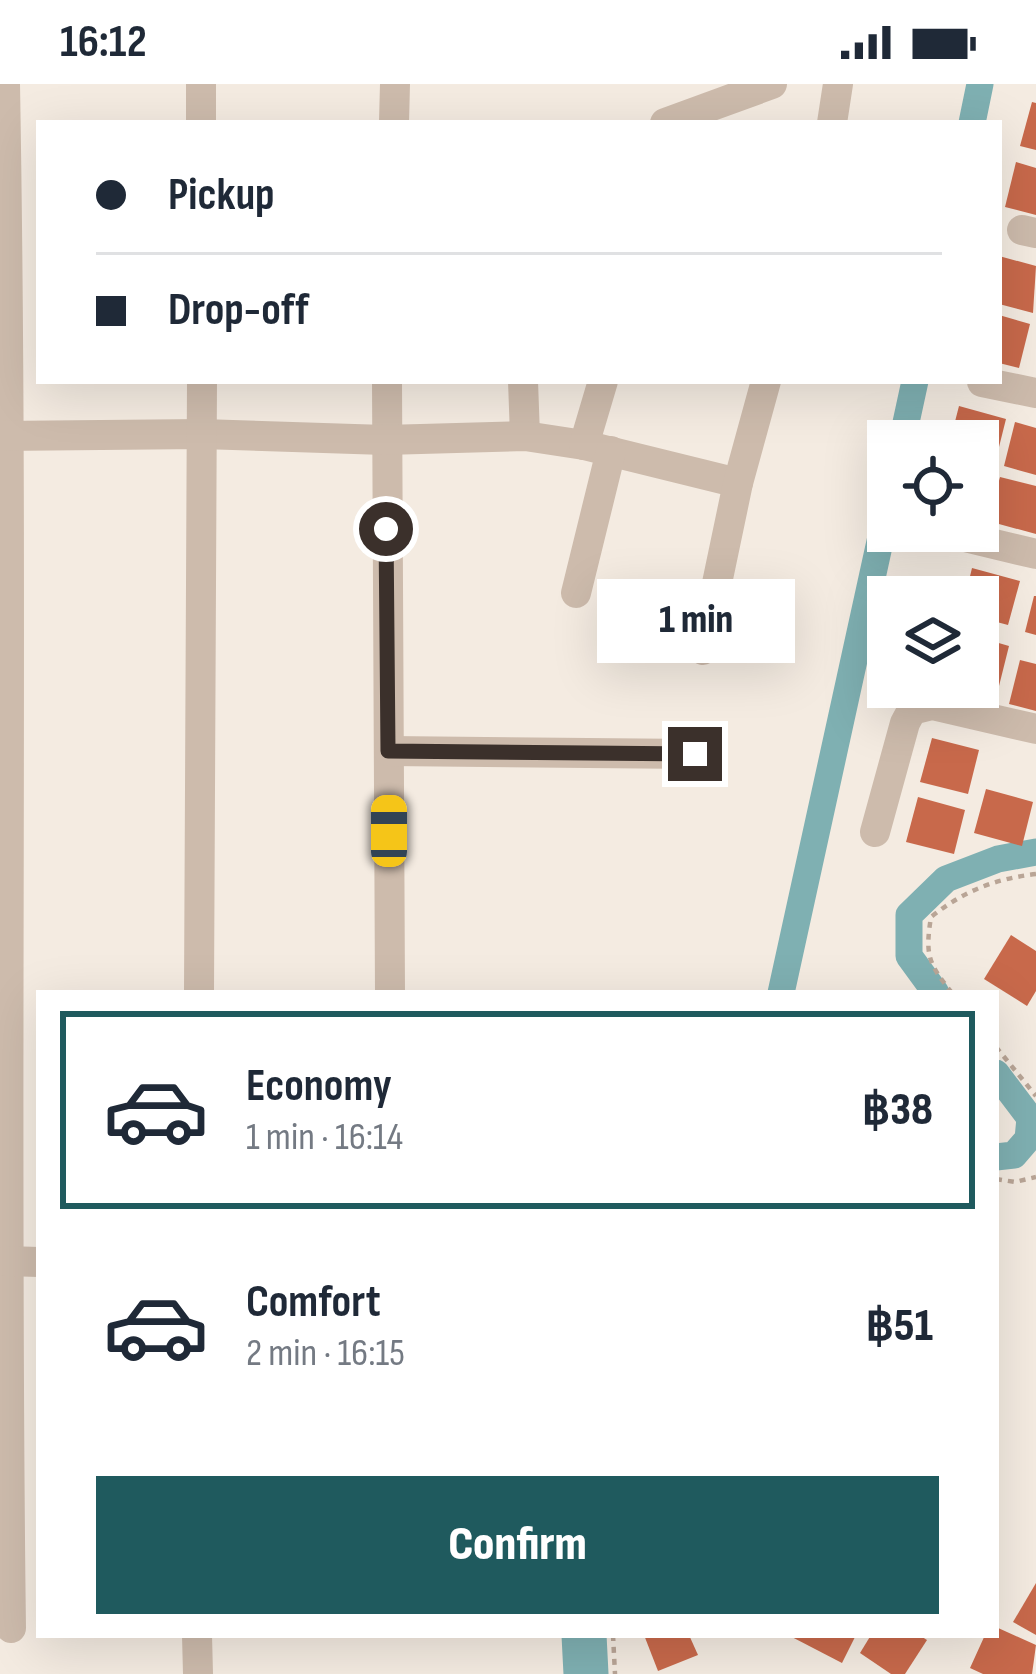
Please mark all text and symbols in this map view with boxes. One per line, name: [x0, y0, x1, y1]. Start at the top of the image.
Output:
text: 16:12: [60, 15, 147, 70]
text: Pickup: [168, 168, 275, 223]
text: Drop-off: [168, 283, 309, 338]
map controls: [867, 420, 999, 708]
button: locate: [867, 420, 999, 552]
route start: [359, 502, 413, 556]
button: layers: [867, 576, 999, 708]
callout: 1 min: [596, 580, 794, 664]
text: 1 min: [659, 597, 733, 644]
route end: [668, 727, 722, 781]
car: [371, 795, 407, 867]
icon: car: [102, 1056, 210, 1164]
text: Economy: [246, 1059, 392, 1114]
text: ฿38: [862, 1083, 933, 1138]
text: 1 min · 16:14: [246, 1114, 403, 1161]
icon: car: [102, 1272, 210, 1380]
text: Comfort: [246, 1275, 381, 1330]
text: ฿51: [865, 1299, 933, 1354]
text: 2 min · 16:15: [246, 1330, 405, 1377]
button: Confirm: [96, 1476, 939, 1614]

